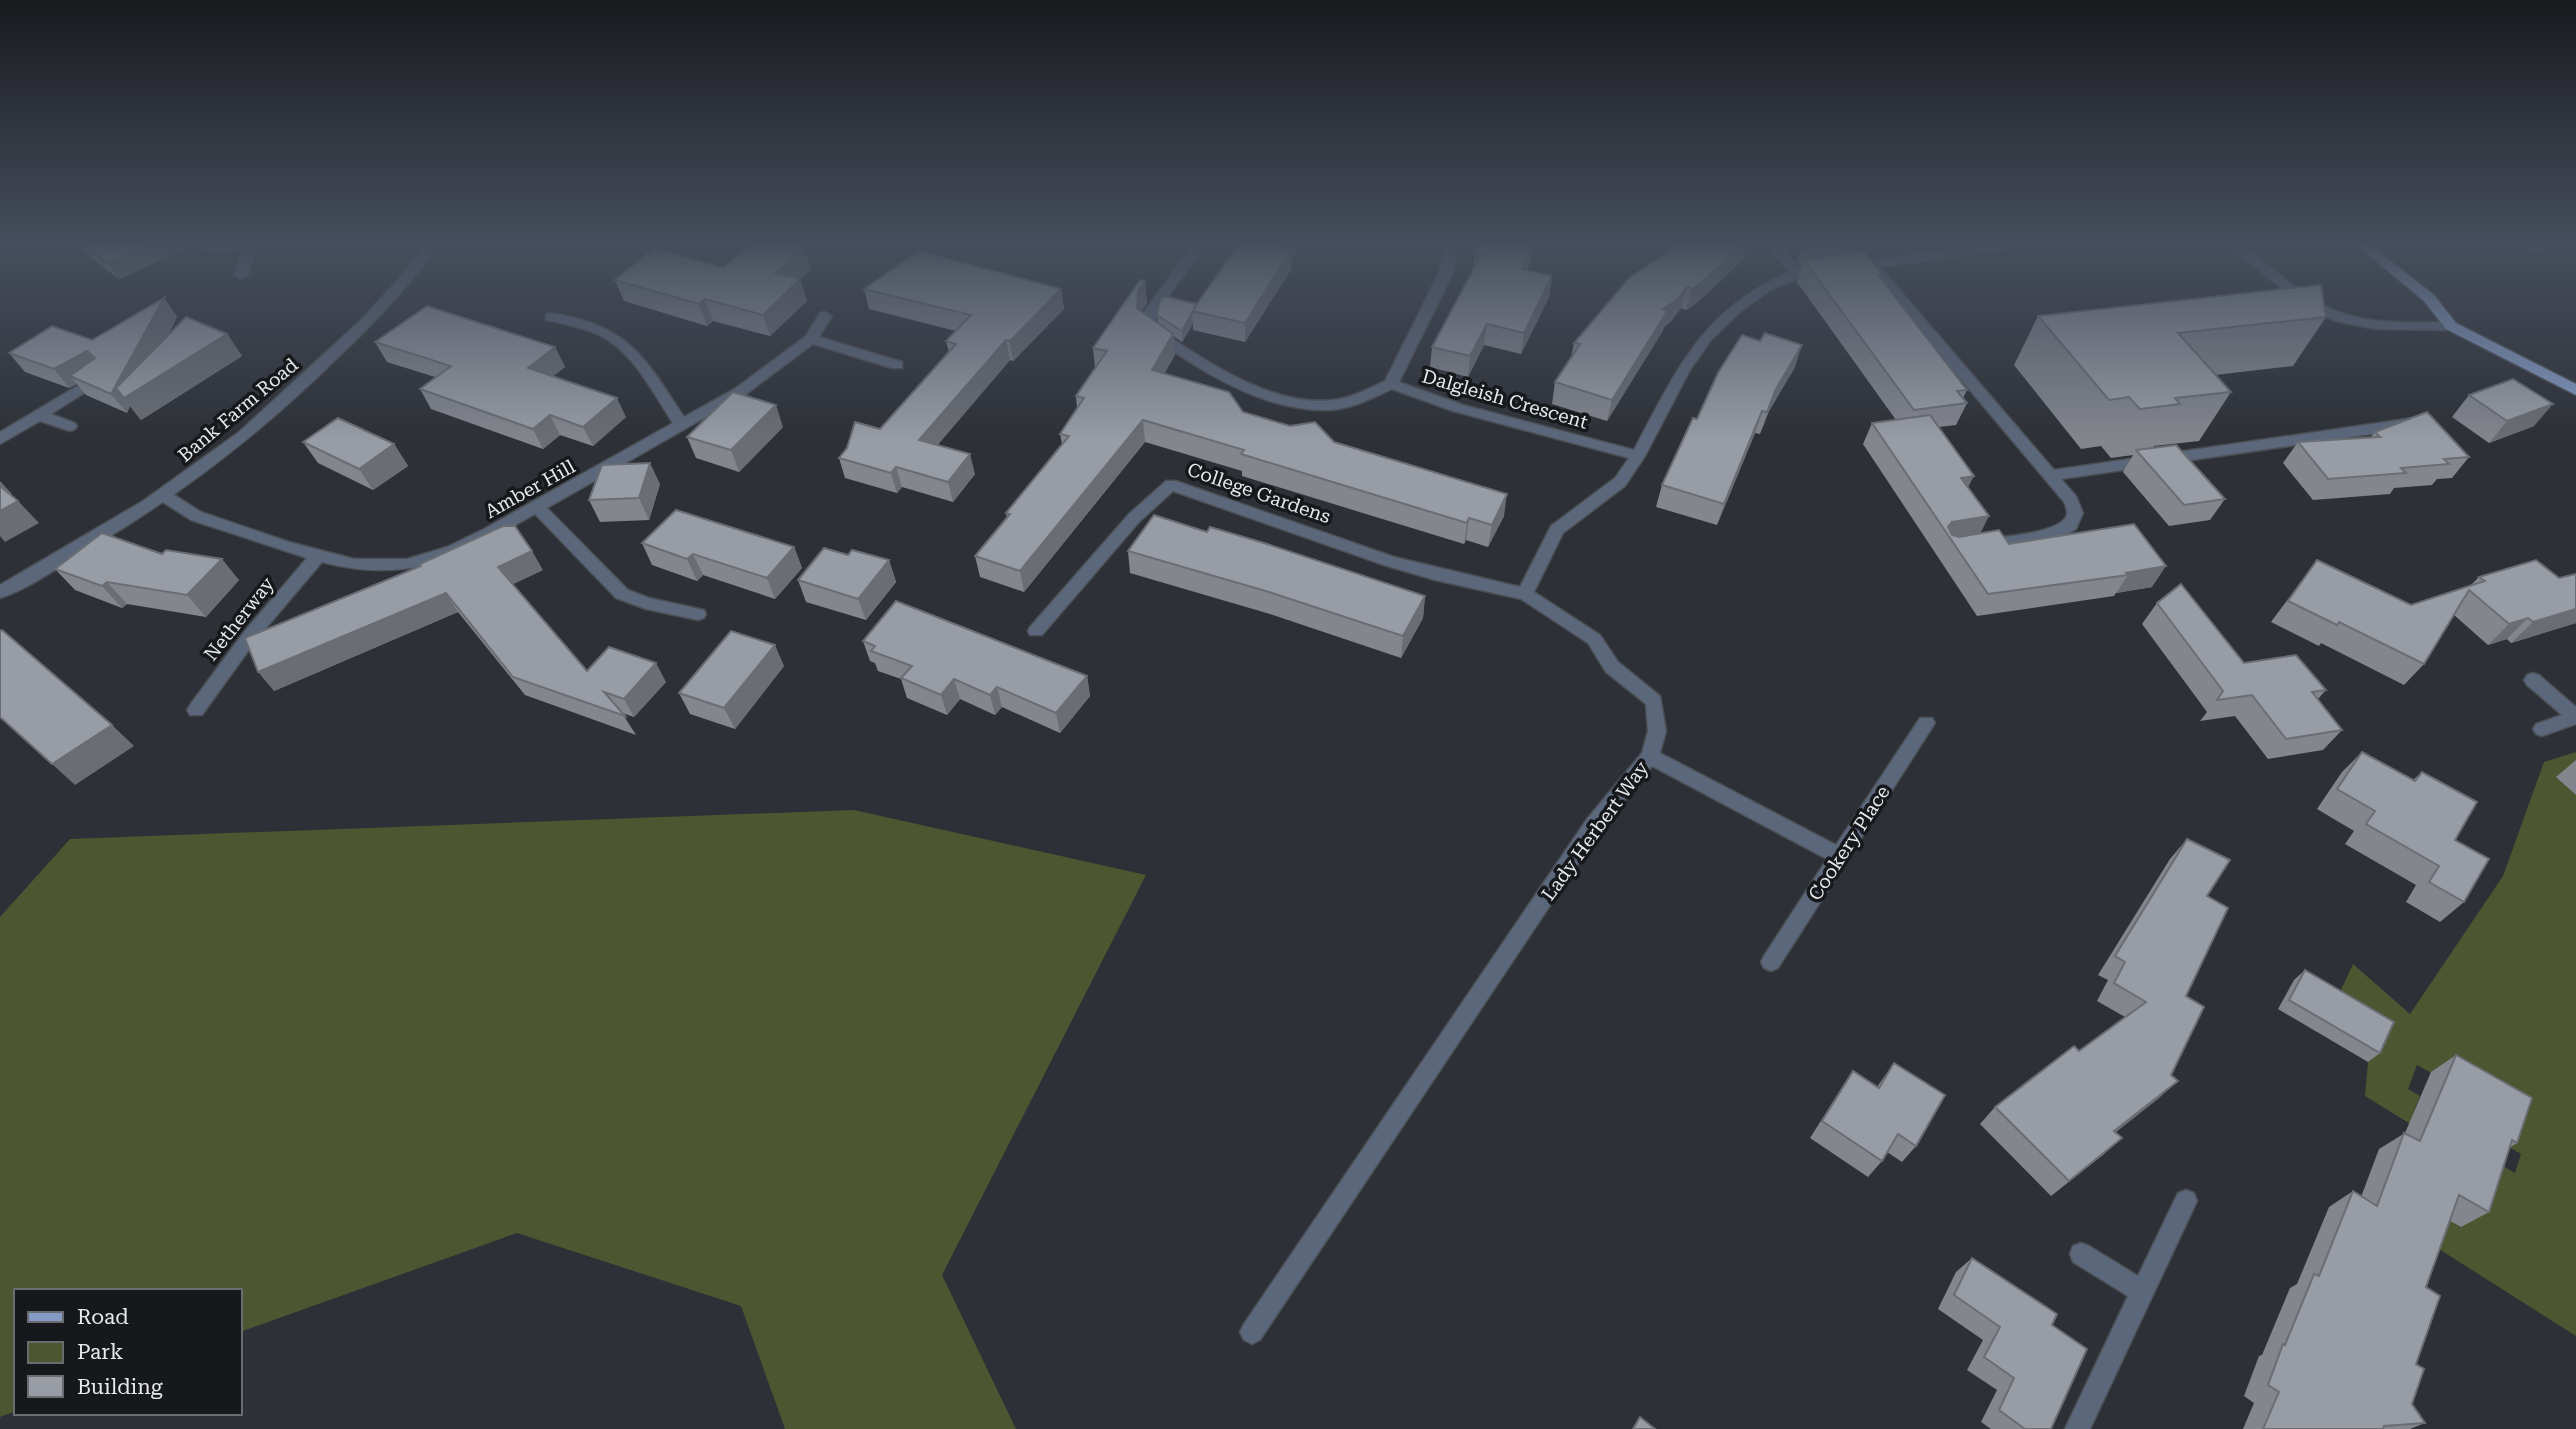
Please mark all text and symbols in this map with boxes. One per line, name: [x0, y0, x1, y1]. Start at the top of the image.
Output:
street label: Bank Farm Road: [173, 353, 303, 467]
street label: Dalgleish Crescent: [1419, 364, 1591, 434]
street label: Amber Hill: [481, 455, 579, 523]
street label: College Gardens: [1184, 458, 1334, 528]
street label: Netherway: [199, 572, 279, 665]
street label: Lady Herbert Way: [1537, 756, 1654, 905]
street label: Cookery Place: [1803, 781, 1895, 905]
legend: [14, 1289, 242, 1415]
text: Road: [77, 1305, 129, 1329]
text: Park: [77, 1340, 123, 1364]
text: Building: [77, 1375, 163, 1399]

